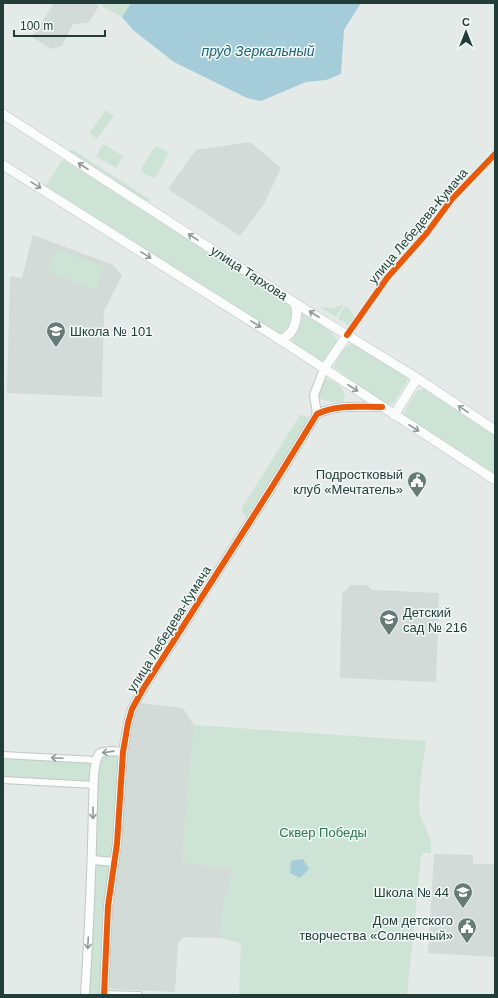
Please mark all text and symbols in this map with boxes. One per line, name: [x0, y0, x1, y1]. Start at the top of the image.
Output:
scale bar: [14, 12, 105, 38]
north arrow: [446, 12, 486, 52]
text: С: [462, 16, 470, 28]
text: 100 m: [20, 19, 53, 33]
water label: пруд Зеркальный: [201, 43, 315, 59]
one-way arrow: [78, 162, 89, 171]
street label: улица Лебедева-Кумача: [365, 165, 471, 287]
one-way arrow: [30, 182, 42, 190]
one-way arrow: [187, 232, 199, 240]
street label: улица Тархова: [208, 243, 291, 304]
one-way arrow: [140, 251, 151, 259]
one-way arrow: [308, 310, 320, 318]
school or university icon: Школа № 101: [45, 320, 67, 348]
one-way arrow: [250, 320, 261, 328]
place label: Школа № 101: [70, 324, 152, 339]
one-way arrow: [347, 384, 358, 392]
one-way arrow: [457, 405, 468, 413]
one-way arrow: [409, 424, 420, 432]
place label: Подростковый клуб «Мечтатель»: [293, 467, 403, 497]
public building icon: Подростковый клуб «Мечтатель»: [406, 470, 428, 498]
street label: улица Лебедева-Кумача: [124, 562, 214, 695]
place label: Детский сад № 216: [403, 605, 467, 635]
school or university icon: Детский сад № 216: [378, 608, 400, 636]
one-way arrow: [101, 748, 114, 756]
one-way arrow: [51, 754, 64, 761]
one-way arrow: [89, 806, 97, 819]
park label: Сквер Победы: [279, 825, 367, 840]
school or university icon: Школа № 44: [452, 881, 474, 909]
place label: Школа № 44: [374, 885, 449, 900]
place label: Дом детского творчества «Солнечный»: [299, 913, 453, 943]
public building icon: Дом детского творчества «Солнечный»: [456, 916, 478, 944]
one-way arrow: [84, 936, 92, 949]

